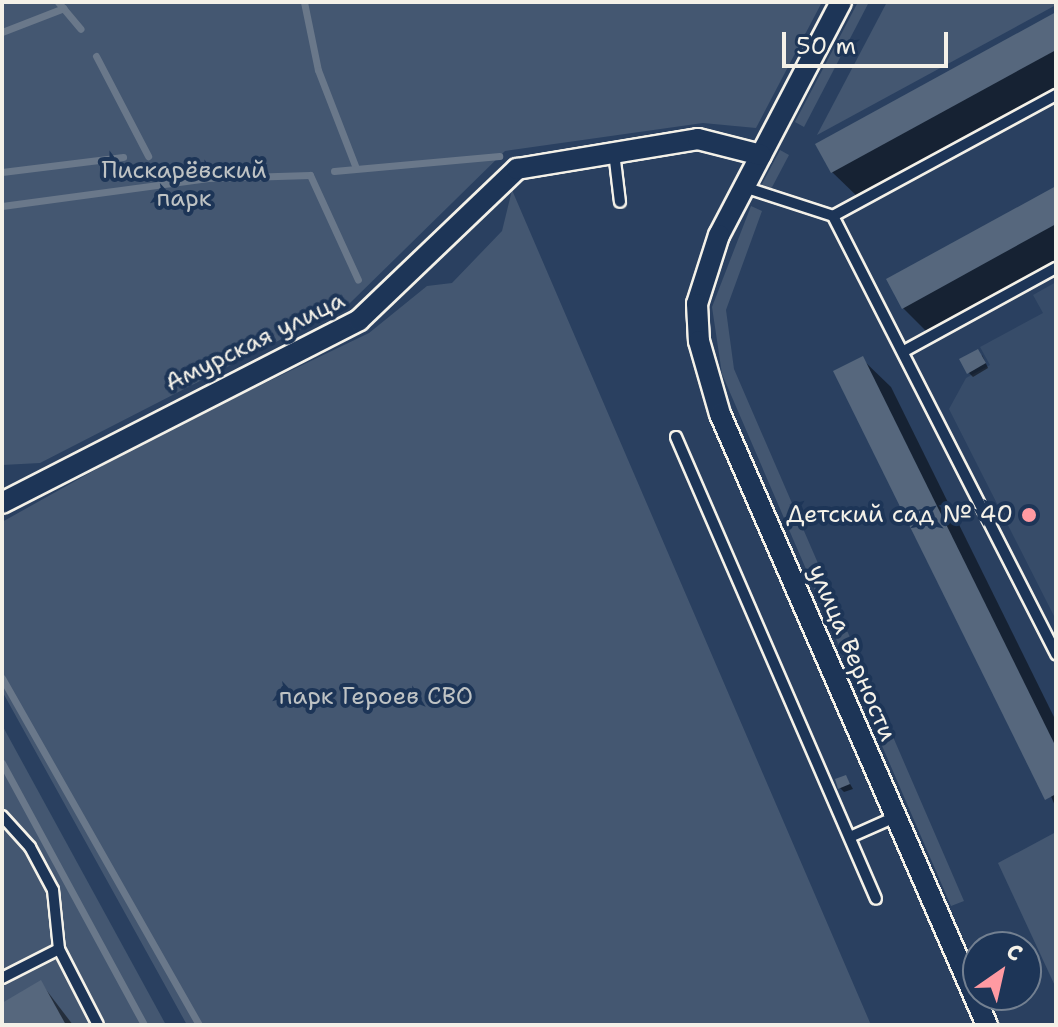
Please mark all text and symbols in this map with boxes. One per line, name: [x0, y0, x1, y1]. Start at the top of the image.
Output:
scale bar: [786, 16, 952, 66]
text: 50 m: [796, 30, 856, 62]
park label: Пискарёвский парк: [101, 157, 267, 213]
street label: Амурская улица: [161, 286, 349, 398]
place label: Детский сад № 40: [786, 501, 1013, 529]
marker: Детский сад № 40: [1020, 506, 1038, 524]
street label: улица Верности: [802, 560, 902, 746]
park label: парк Героев СВО: [279, 683, 473, 711]
north arrow: [962, 931, 1042, 1011]
text: С: [1001, 937, 1028, 968]

